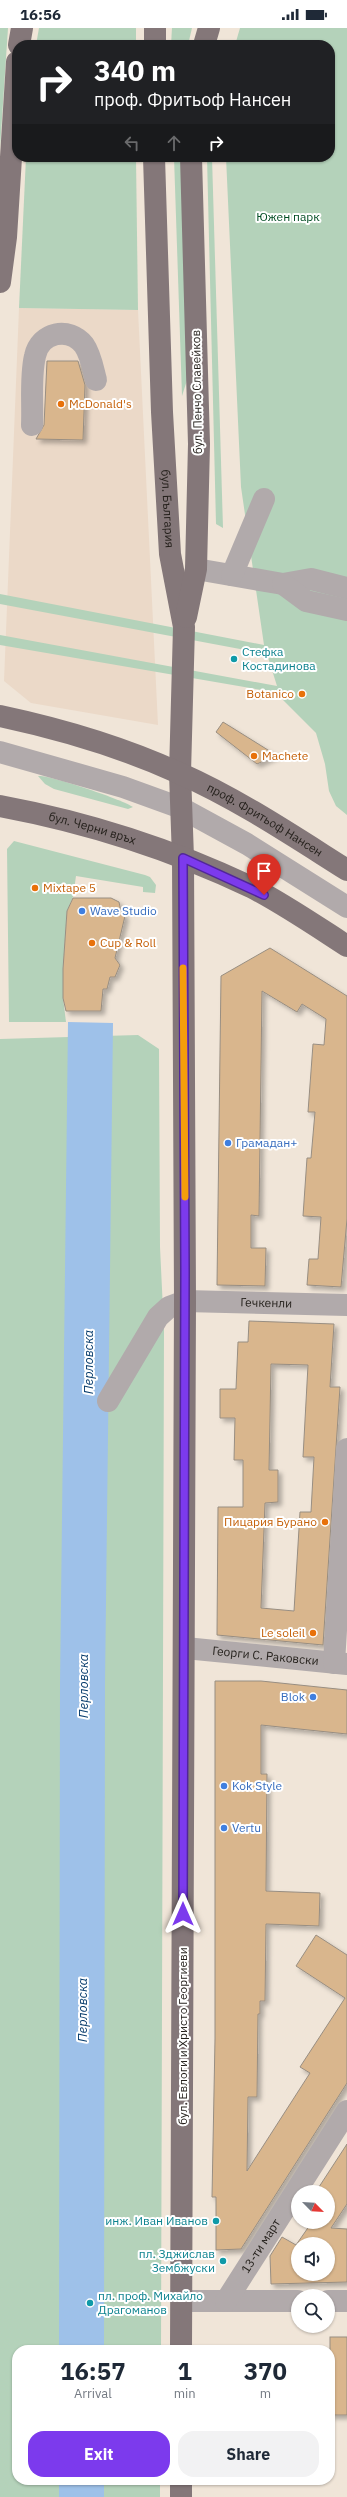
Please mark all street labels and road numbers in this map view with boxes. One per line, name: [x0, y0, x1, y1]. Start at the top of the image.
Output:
street label: бул. Пенчо Славейков: [188, 330, 205, 454]
street label: бул. България: [158, 469, 178, 548]
street label: проф. Фритьоф Нансен: [205, 780, 326, 860]
street label: бул. Черни връх: [47, 809, 138, 847]
street label: Гечкенли: [240, 1294, 292, 1311]
street label: Георги С. Раковски: [212, 1643, 320, 1668]
street label: бул. Евлоги и Христо Георгиеви: [175, 1947, 190, 2125]
street label: 13-ти март: [238, 2216, 284, 2276]

